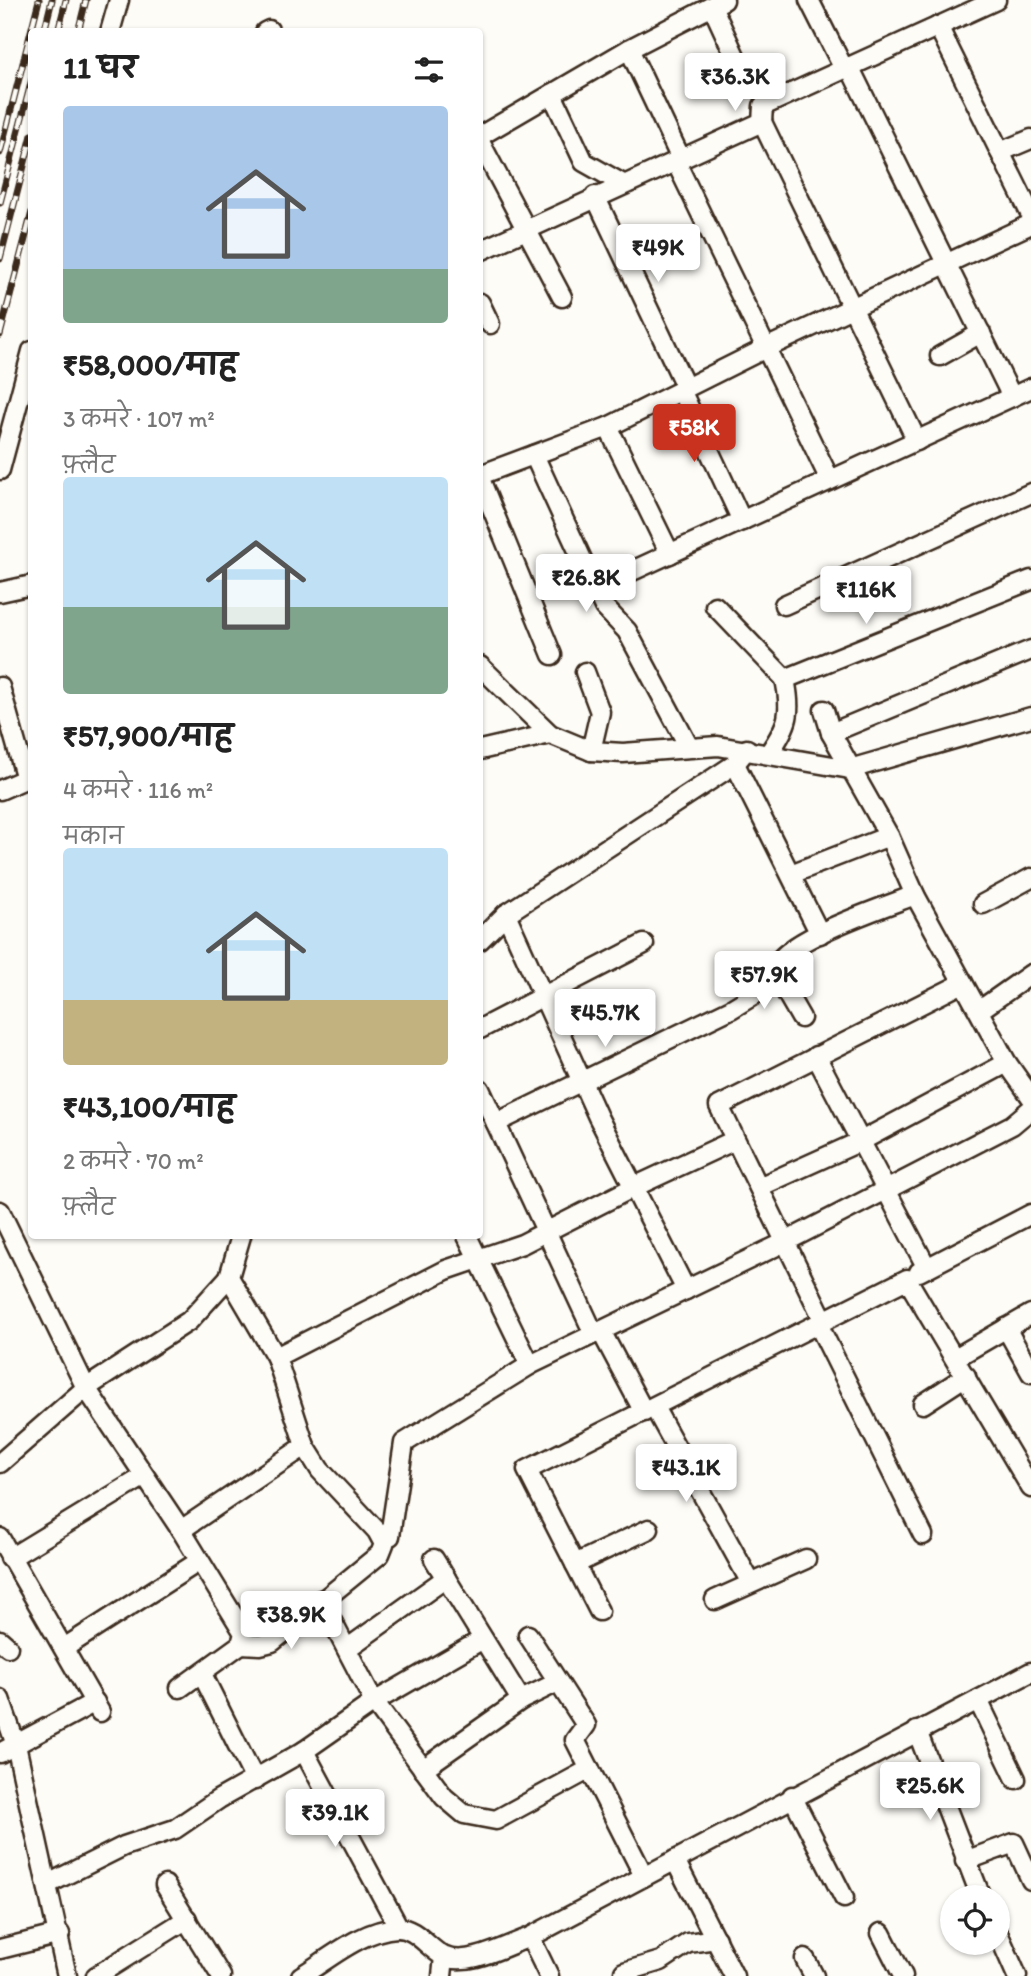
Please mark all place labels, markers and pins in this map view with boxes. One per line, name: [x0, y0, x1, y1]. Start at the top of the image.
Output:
pin: ₹36.3K: [678, 54, 792, 113]
pin: ₹49K: [617, 224, 699, 284]
pin: ₹58K: [653, 405, 735, 464]
pin: ₹26.8K: [529, 554, 643, 614]
pin: ₹116K: [817, 566, 915, 626]
pin: ₹57.9K: [707, 951, 821, 1011]
pin: ₹45.7K: [548, 990, 662, 1049]
pin: ₹43.1K: [629, 1444, 743, 1504]
pin: ₹38.9K: [234, 1592, 348, 1651]
pin: ₹25.6K: [873, 1762, 987, 1822]
pin: ₹39.1K: [278, 1790, 392, 1849]

